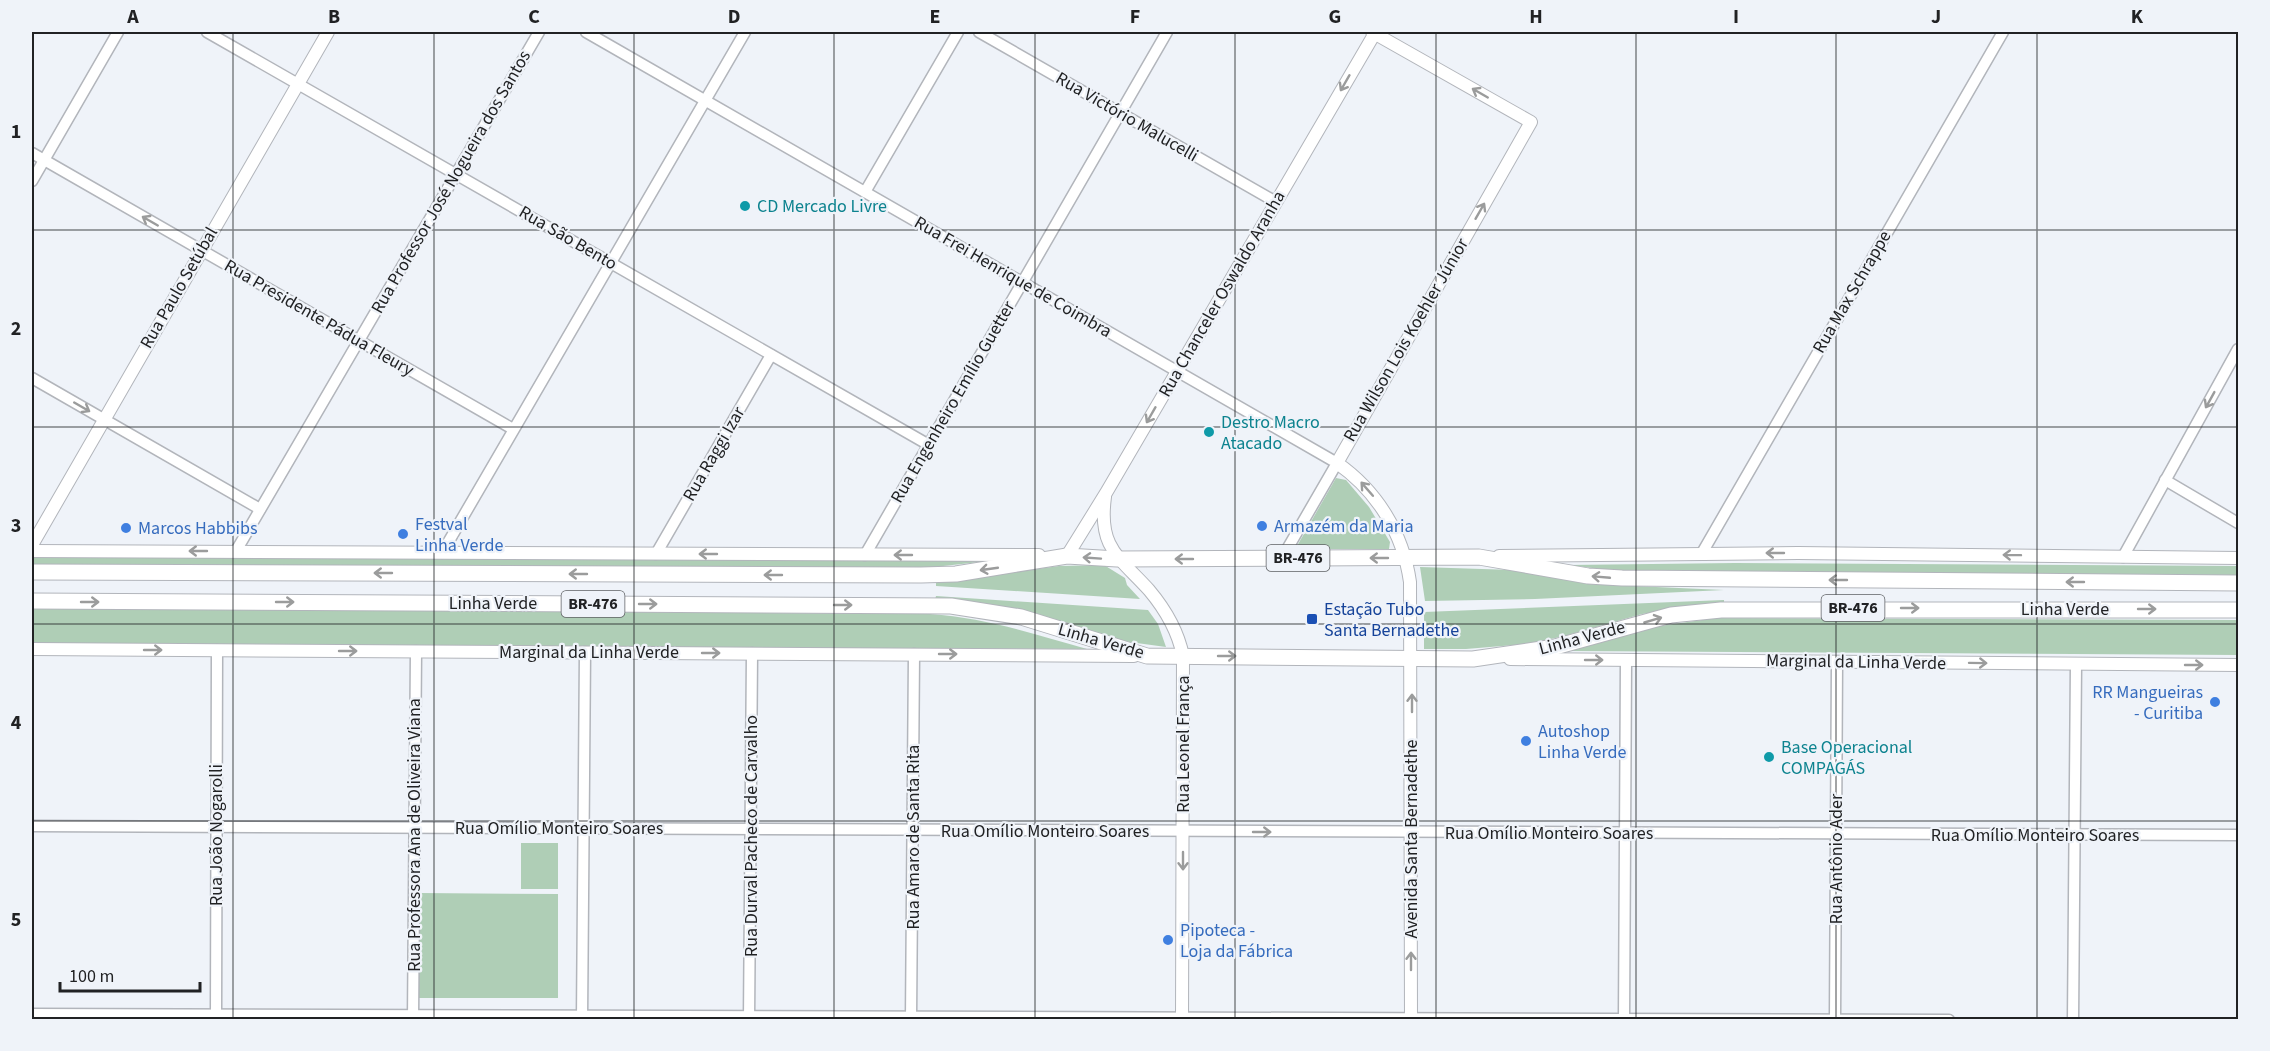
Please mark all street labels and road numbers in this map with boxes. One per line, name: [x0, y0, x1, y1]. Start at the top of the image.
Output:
street label: Rua Professor José Nogueira dos Santos: [365, 46, 537, 318]
street label: Rua Victório Malucelli: [1051, 66, 1203, 168]
street label: Rua Chanceler Oswaldo Aranha: [1153, 186, 1291, 402]
street label: Rua São Bento: [514, 200, 622, 276]
street label: Rua Frei Henrique de Coimbra: [910, 210, 1116, 344]
street label: Rua Paulo Setúbal: [134, 223, 224, 353]
street label: Rua Max Schrappe: [1807, 226, 1897, 358]
street label: Rua Wilson Lois Koehler Júnior: [1337, 233, 1475, 446]
street label: Rua Presidente Pádua Fleury: [220, 253, 419, 383]
street label: Rua Engenheiro Emílio Guetter: [885, 296, 1022, 508]
street label: Rua Raggi Izar: [677, 401, 752, 506]
road number: BR-476: [1266, 545, 1330, 571]
street label: Linha Verde: [449, 591, 537, 616]
road number: BR-476: [562, 591, 624, 617]
road number: BR-476: [1822, 595, 1884, 621]
street label: Linha Verde: [2021, 597, 2109, 622]
street label: Linha Verde: [1536, 614, 1628, 662]
street label: Linha Verde: [1055, 617, 1147, 665]
street label: Marginal da Linha Verde: [499, 640, 679, 665]
street label: Marginal da Linha Verde: [1766, 648, 1946, 676]
street label: Rua Leonel França: [1171, 675, 1196, 813]
street label: Rua Professora Ana de Oliveira Viana: [402, 698, 427, 972]
street label: Rua Durval Pacheco de Carvalho: [739, 715, 764, 957]
street label: Avenida Santa Bernadethe: [1399, 739, 1424, 938]
street label: Rua Amaro de Santa Rita: [901, 745, 926, 929]
street label: Rua João Nogarolli: [204, 764, 229, 906]
street label: Rua Antônio Ader: [1824, 793, 1849, 924]
street label: Rua Omílio Monteiro Soares: [455, 816, 663, 841]
street label: Rua Omílio Monteiro Soares: [941, 819, 1149, 844]
street label: Rua Omílio Monteiro Soares: [1445, 821, 1653, 846]
street label: Rua Omílio Monteiro Soares: [1931, 823, 2139, 848]

